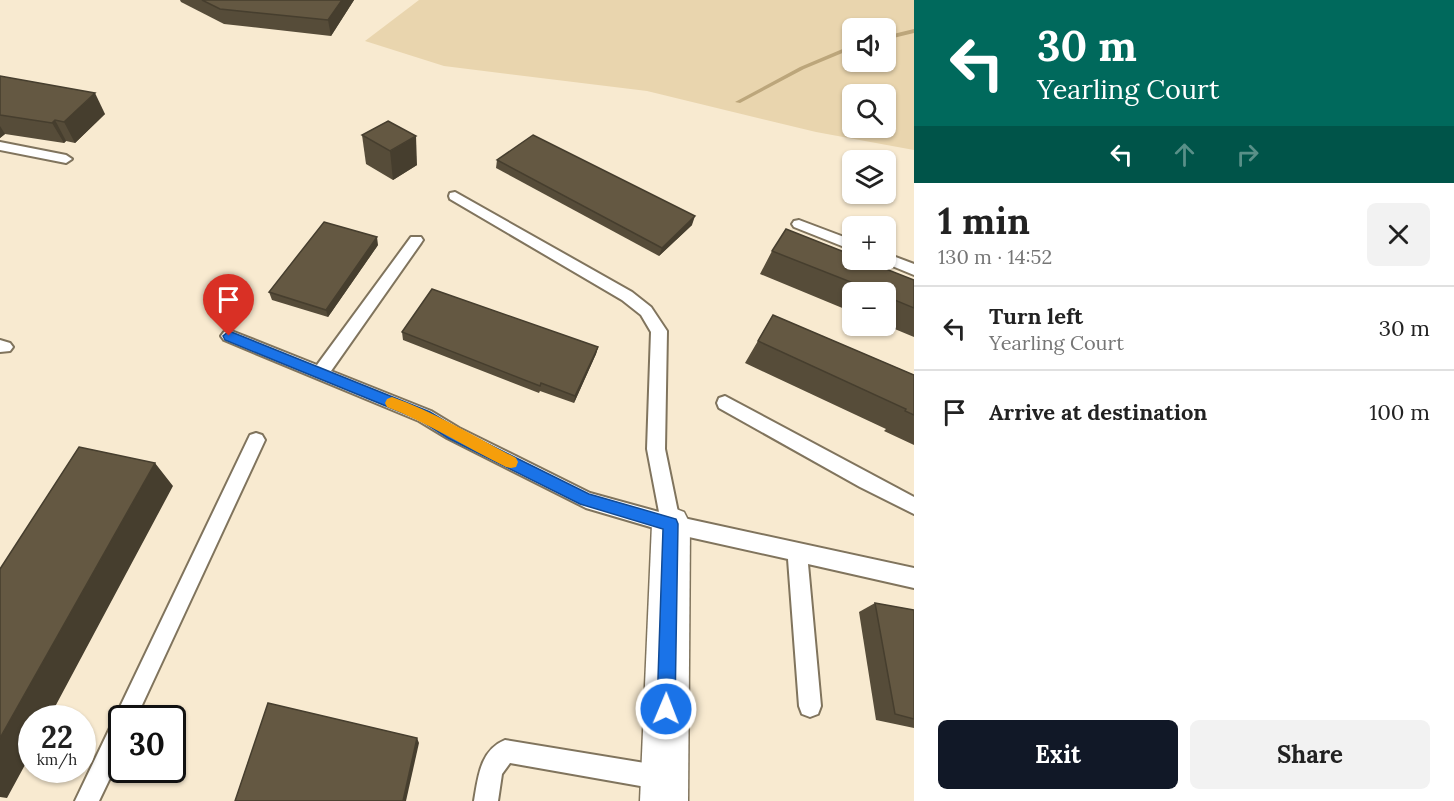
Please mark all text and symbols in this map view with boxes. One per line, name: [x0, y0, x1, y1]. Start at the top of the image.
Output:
map controls: [842, 18, 896, 336]
button: sound: [842, 18, 896, 72]
text: 30 m: [1037, 19, 1137, 73]
icon: left: [938, 24, 1016, 102]
text: Yearling Court: [1037, 72, 1219, 106]
button: search: [842, 84, 896, 138]
icon: left: [1105, 138, 1138, 171]
icon: ahead: [1168, 138, 1201, 171]
icon: right: [1231, 138, 1264, 171]
button: layers: [842, 150, 896, 204]
text: 1 min: [938, 198, 1030, 244]
button: close: [1367, 203, 1430, 266]
button: +: [842, 216, 896, 270]
text: 130 m · 14:52: [938, 244, 1052, 269]
pin: [203, 274, 254, 336]
button: −: [842, 282, 896, 336]
icon: arrive: [212, 283, 245, 316]
text: Turn left: [989, 302, 1083, 330]
icon: left: [938, 312, 971, 345]
text: 30 m: [1379, 314, 1430, 342]
text: Yearling Court: [989, 330, 1124, 355]
icon: arrive: [938, 396, 971, 429]
text: Arrive at destination: [989, 398, 1207, 426]
text: 100 m: [1369, 398, 1430, 426]
position arrow: [634, 677, 698, 741]
speed limit sign: 30: [108, 705, 186, 783]
text: 22: [41, 718, 73, 756]
button: Exit: [938, 720, 1178, 789]
button: Share: [1190, 720, 1430, 789]
text: km/h: [37, 750, 77, 769]

